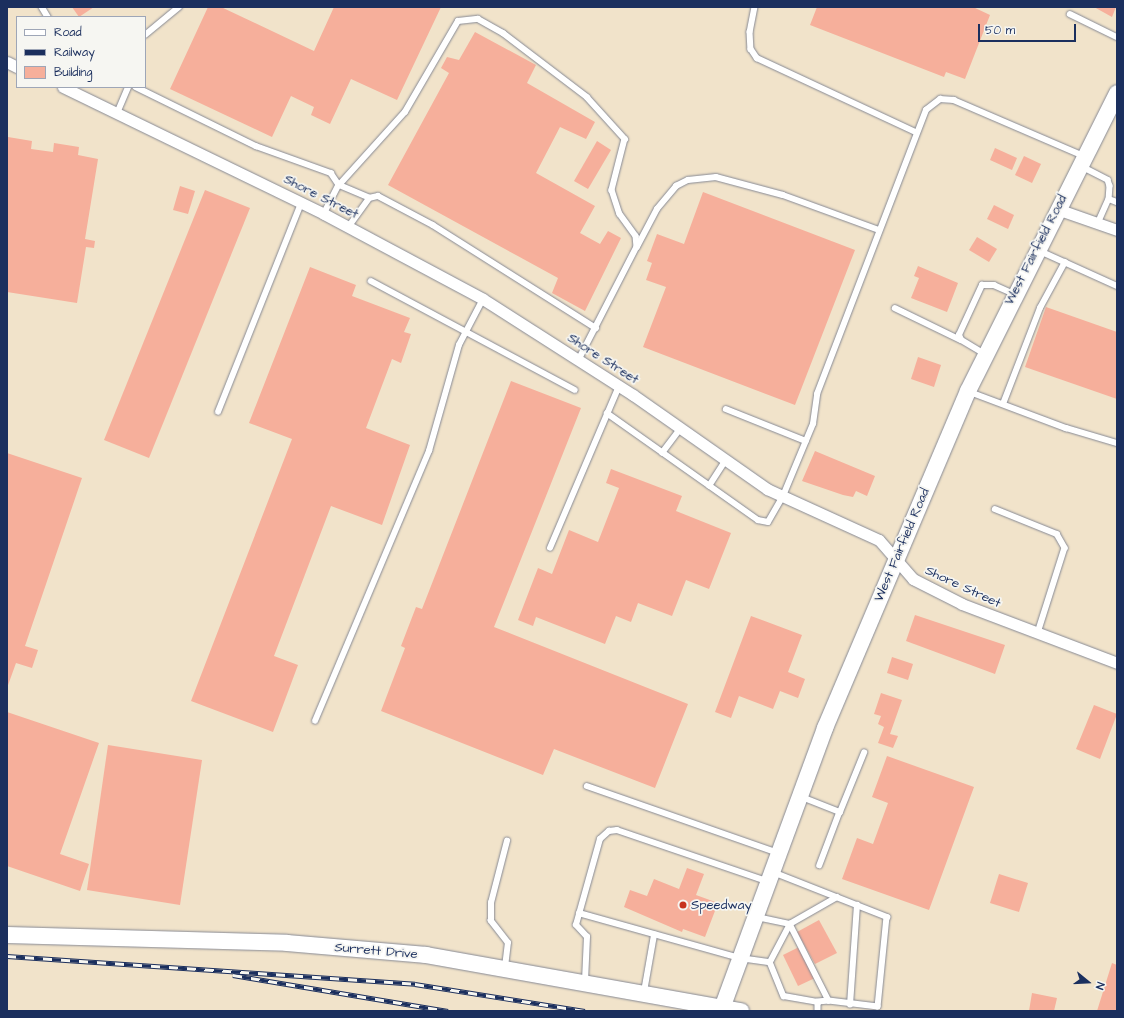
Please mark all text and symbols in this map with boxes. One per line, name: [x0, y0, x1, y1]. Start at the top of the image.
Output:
legend: [16, 16, 146, 88]
scale bar: [980, 16, 1078, 42]
text: 50 m: [985, 22, 1015, 39]
text: Road: [54, 24, 82, 41]
text: Railway: [54, 44, 95, 61]
text: Building: [54, 64, 92, 81]
street label: Shore Street: [281, 172, 361, 222]
street label: West Fairfield Road: [1001, 192, 1071, 308]
street label: Shore Street: [565, 330, 641, 388]
street label: West Fairfield Road: [871, 486, 933, 604]
street label: Shore Street: [923, 563, 1003, 611]
place label: Speedway: [691, 897, 752, 913]
marker: Speedway: [678, 900, 688, 910]
street label: Surrett Drive: [334, 940, 418, 962]
north arrow: [1068, 962, 1108, 1002]
text: N: [1092, 980, 1108, 991]

